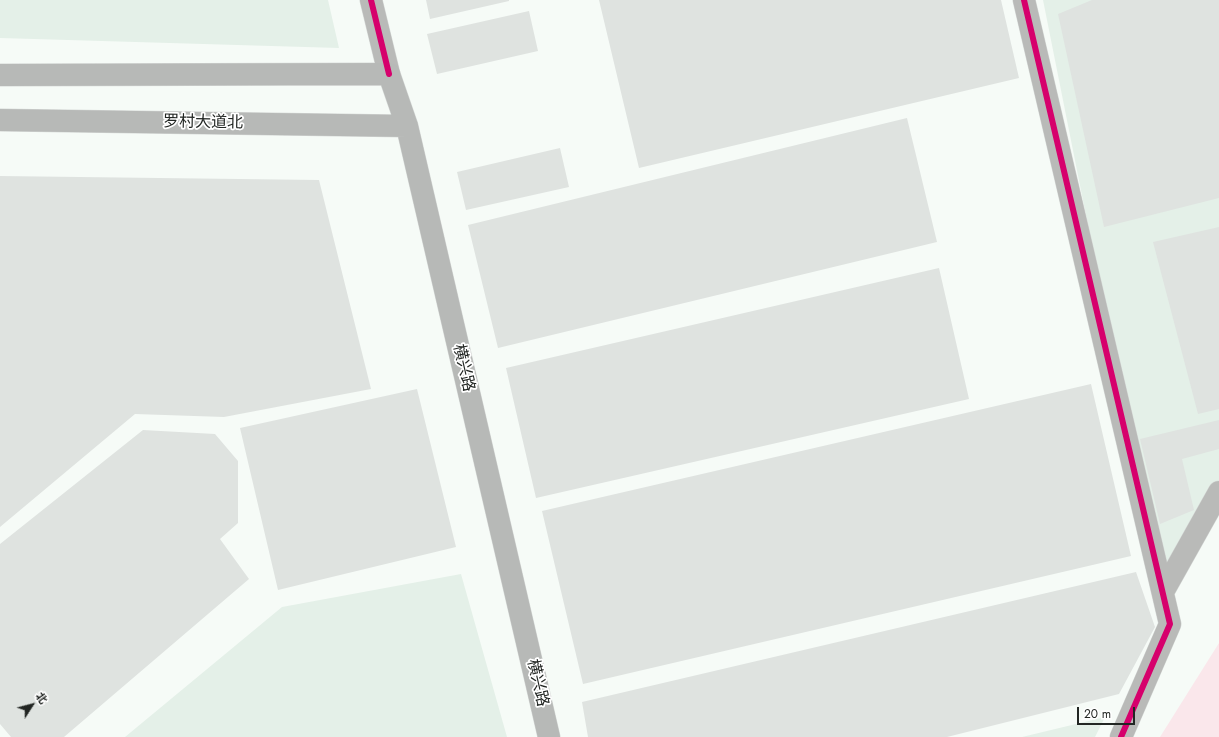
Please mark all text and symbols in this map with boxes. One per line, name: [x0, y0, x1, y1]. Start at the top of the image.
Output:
street label: 罗村大道北: [163, 113, 243, 133]
street label: 横兴路: [448, 342, 478, 394]
street label: 横兴路: [522, 657, 552, 709]
north arrow: [12, 685, 52, 725]
text: 北: [32, 689, 51, 707]
scale bar: [1079, 699, 1137, 725]
text: 20 m: [1084, 705, 1111, 723]

